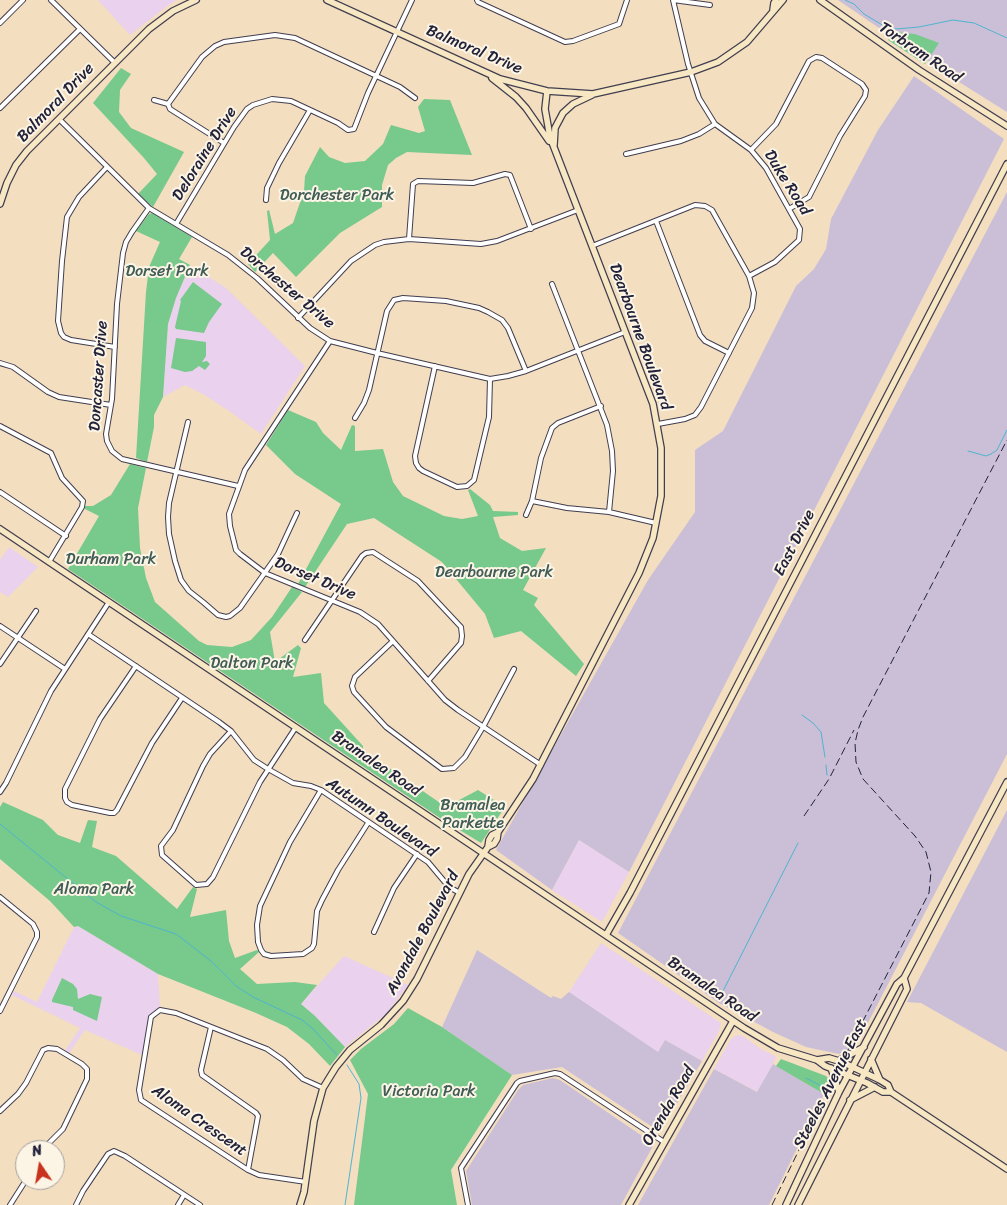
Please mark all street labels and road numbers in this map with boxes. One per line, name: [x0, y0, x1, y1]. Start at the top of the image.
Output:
street label: Torbram Road: [875, 18, 965, 88]
street label: Balmoral Drive: [423, 21, 525, 79]
street label: Balmoral Drive: [13, 59, 99, 147]
street label: Deloraine Drive: [169, 104, 241, 204]
street label: Duke Road: [759, 147, 815, 219]
street label: Dorchester Drive: [236, 243, 338, 333]
street label: Dearbourne Boulevard: [605, 261, 675, 413]
street label: Doncaster Drive: [86, 320, 112, 432]
street label: East Drive: [770, 507, 820, 579]
street label: Dorset Drive: [271, 553, 359, 605]
street label: Bramalea Road: [328, 727, 424, 801]
street label: Autumn Boulevard: [322, 774, 440, 862]
street label: Avondale Boulevard: [382, 868, 464, 998]
street label: Bramalea Road: [664, 953, 760, 1027]
street label: Steeles Avenue East: [790, 1016, 872, 1152]
street label: Orenda Road: [639, 1063, 699, 1149]
street label: Aloma Crescent: [148, 1081, 250, 1161]

